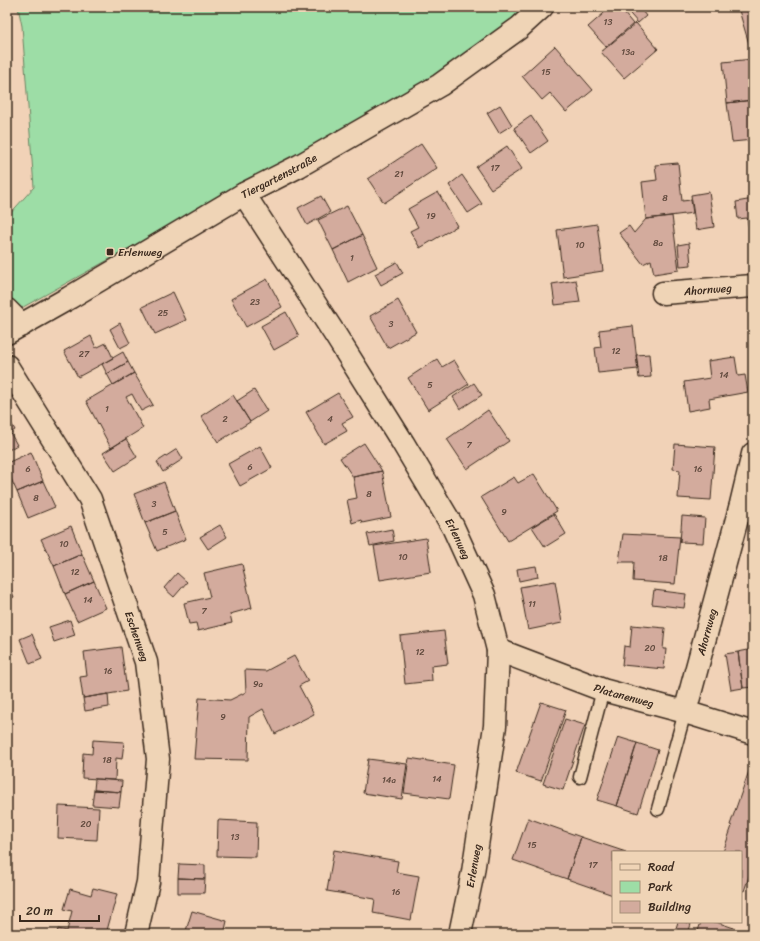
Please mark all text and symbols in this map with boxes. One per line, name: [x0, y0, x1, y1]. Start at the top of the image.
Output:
house number: 13: [604, 14, 612, 30]
house number: 13a: [621, 44, 635, 60]
house number: 15: [541, 64, 551, 80]
street label: Tiergartenstraße: [237, 148, 321, 204]
house number: 17: [490, 160, 500, 176]
house number: 21: [394, 166, 404, 182]
house number: 8: [662, 190, 668, 206]
house number: 19: [426, 208, 436, 224]
house number: 8a: [653, 235, 663, 251]
house number: 10: [575, 237, 585, 253]
place label: Erlenweg: [118, 243, 163, 262]
marker: Erlenweg: [105, 247, 115, 257]
house number: 1: [350, 250, 354, 266]
street label: Ahornweg: [682, 278, 733, 301]
house number: 23: [250, 294, 260, 310]
house number: 25: [158, 305, 169, 321]
house number: 3: [389, 316, 394, 332]
house number: 12: [611, 343, 621, 359]
house number: 27: [79, 346, 90, 362]
house number: 14: [719, 367, 729, 383]
house number: 5: [427, 377, 433, 393]
house number: 1: [105, 401, 109, 417]
house number: 2: [222, 411, 228, 427]
house number: 4: [327, 411, 333, 427]
house number: 7: [466, 437, 472, 453]
house number: 6: [247, 459, 253, 475]
house number: 6: [25, 461, 31, 477]
house number: 16: [694, 461, 702, 477]
house number: 8: [366, 486, 372, 502]
house number: 8: [33, 490, 39, 506]
house number: 3: [152, 496, 157, 512]
house number: 9: [501, 504, 507, 520]
street label: Erlenweg: [440, 514, 476, 563]
house number: 5: [162, 524, 168, 540]
house number: 10: [59, 536, 69, 552]
house number: 10: [398, 549, 408, 565]
house number: 18: [658, 550, 668, 566]
house number: 12: [70, 564, 80, 580]
house number: 14: [83, 592, 93, 608]
house number: 11: [528, 596, 536, 612]
house number: 7: [201, 603, 207, 619]
street label: Ahornweg: [691, 606, 722, 658]
street label: Eschenweg: [120, 608, 155, 665]
house number: 20: [645, 640, 656, 656]
house number: 12: [415, 644, 425, 660]
house number: 16: [104, 663, 112, 679]
house number: 9a: [253, 676, 264, 692]
street label: Platanenweg: [591, 678, 657, 713]
house number: 9: [220, 709, 226, 725]
house number: 18: [102, 752, 112, 768]
house number: 14: [432, 771, 442, 787]
house number: 14a: [382, 772, 396, 788]
house number: 20: [81, 816, 92, 832]
house number: 13: [231, 829, 239, 845]
house number: 15: [527, 837, 537, 853]
street label: Erlenweg: [461, 842, 487, 889]
legend: [612, 851, 742, 923]
text: Road: [648, 856, 675, 878]
house number: 17: [588, 857, 598, 873]
text: Park: [648, 876, 673, 898]
house number: 16: [392, 884, 400, 900]
text: Building: [648, 896, 691, 918]
scale bar: [20, 897, 99, 923]
text: 20 m: [26, 900, 53, 922]

